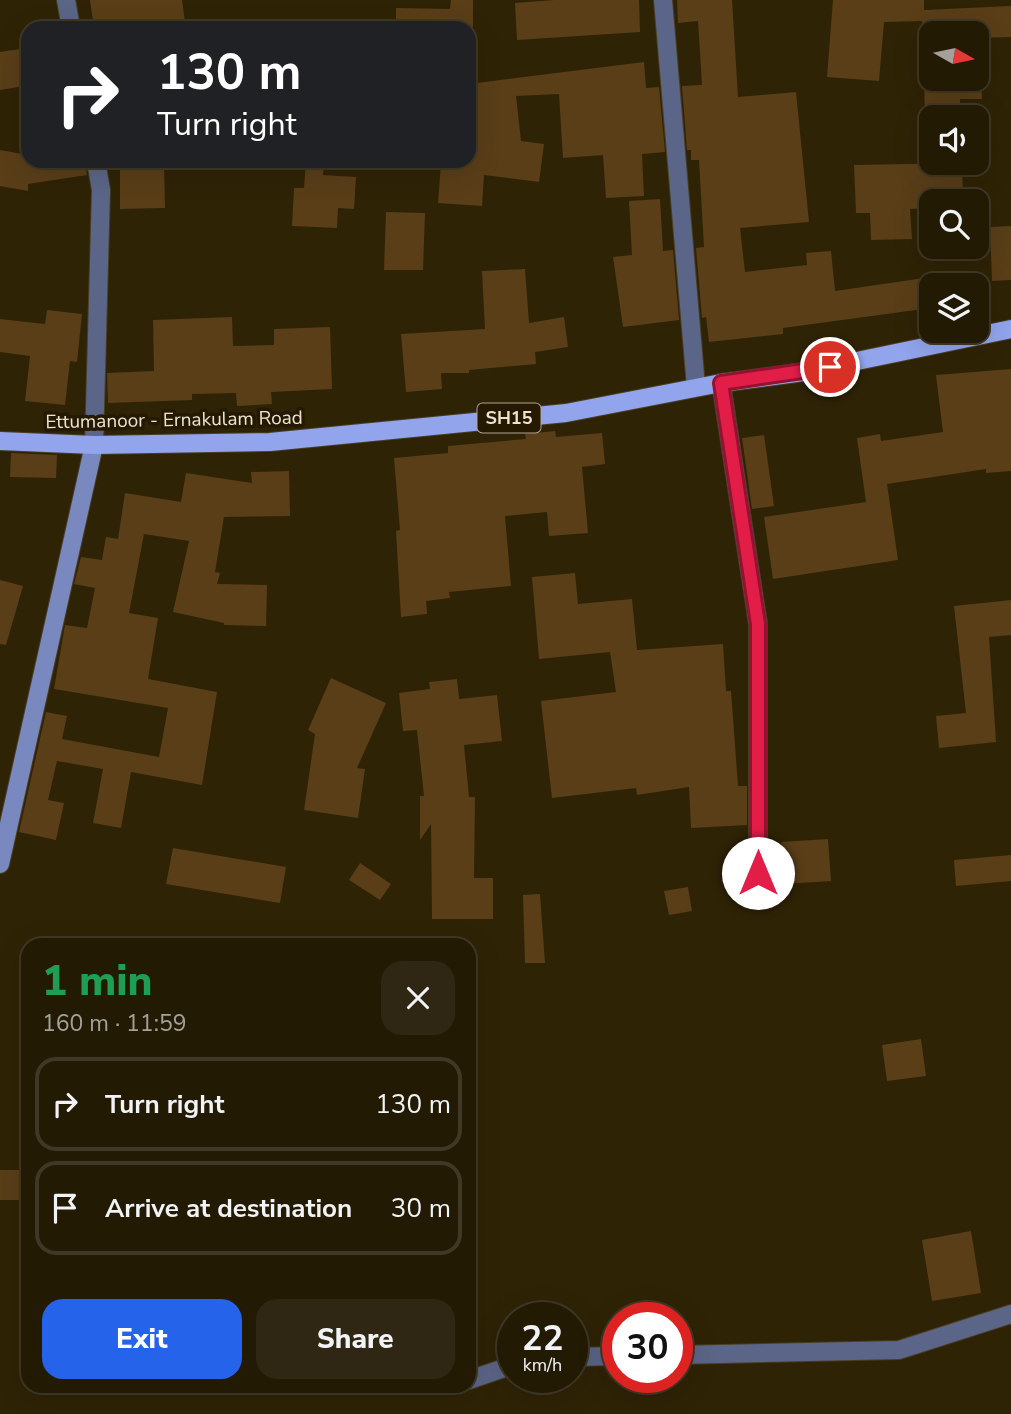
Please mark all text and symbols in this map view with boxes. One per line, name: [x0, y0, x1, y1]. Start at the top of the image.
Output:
north arrow: [919, 21, 989, 91]
map controls: [919, 21, 989, 343]
text: 130 m: [157, 39, 301, 106]
icon: right: [42, 49, 133, 140]
text: Turn right: [157, 103, 297, 146]
button: sound: [919, 105, 989, 175]
button: search: [919, 189, 989, 259]
button: layers: [919, 273, 989, 343]
pin: [800, 337, 860, 397]
icon: arrive: [811, 348, 849, 386]
road number: SH15: [477, 404, 540, 432]
street label: Ettumanoor - Ernakulam Road: [45, 405, 303, 435]
position arrow: [721, 836, 795, 910]
text: 1 min: [42, 953, 152, 1010]
button: close: [381, 961, 455, 1035]
text: 160 m · 11:59: [42, 1008, 187, 1039]
icon: right: [46, 1085, 84, 1123]
text: Turn right: [105, 1087, 224, 1122]
text: 130 m: [375, 1087, 451, 1122]
icon: arrive: [46, 1189, 84, 1227]
text: Arrive at destination: [105, 1191, 352, 1226]
text: 30 m: [391, 1191, 451, 1226]
button: Exit: [42, 1299, 242, 1379]
button: Share: [256, 1299, 455, 1379]
speed limit sign: 30: [602, 1302, 693, 1393]
text: 22: [521, 1315, 564, 1362]
text: km/h: [523, 1353, 562, 1377]

